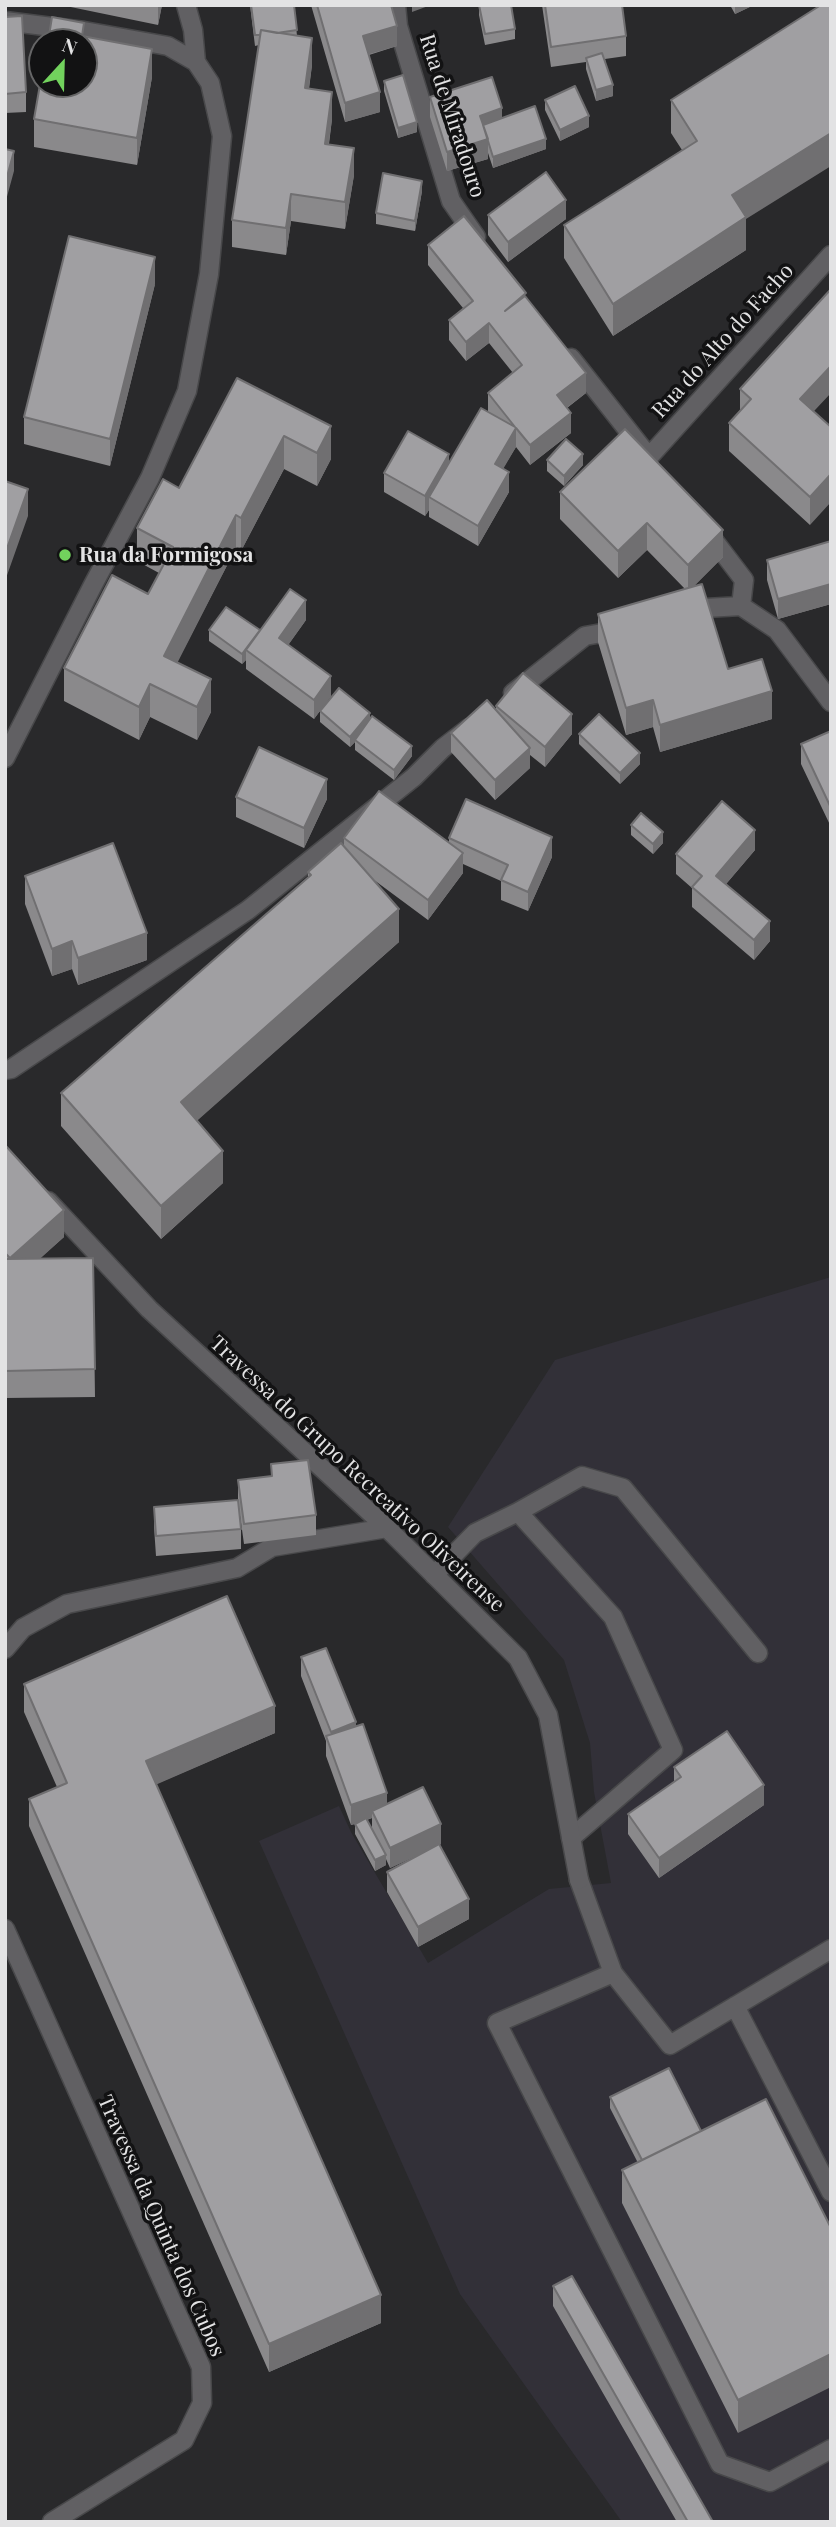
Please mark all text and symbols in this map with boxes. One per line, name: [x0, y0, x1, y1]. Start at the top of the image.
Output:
north arrow: [28, 28, 98, 98]
text: N: [59, 31, 81, 60]
street label: Rua de Miradouro: [414, 31, 490, 201]
street label: Rua do Alto do Facho: [647, 259, 799, 423]
place label: Rua da Formigosa: [79, 542, 253, 568]
marker: Rua da Formigosa: [57, 547, 73, 563]
street label: Travessa do Grupo Recreativo Oliveirense: [205, 1331, 509, 1617]
street label: Travessa da Quinta dos Cubos: [92, 2092, 230, 2360]

